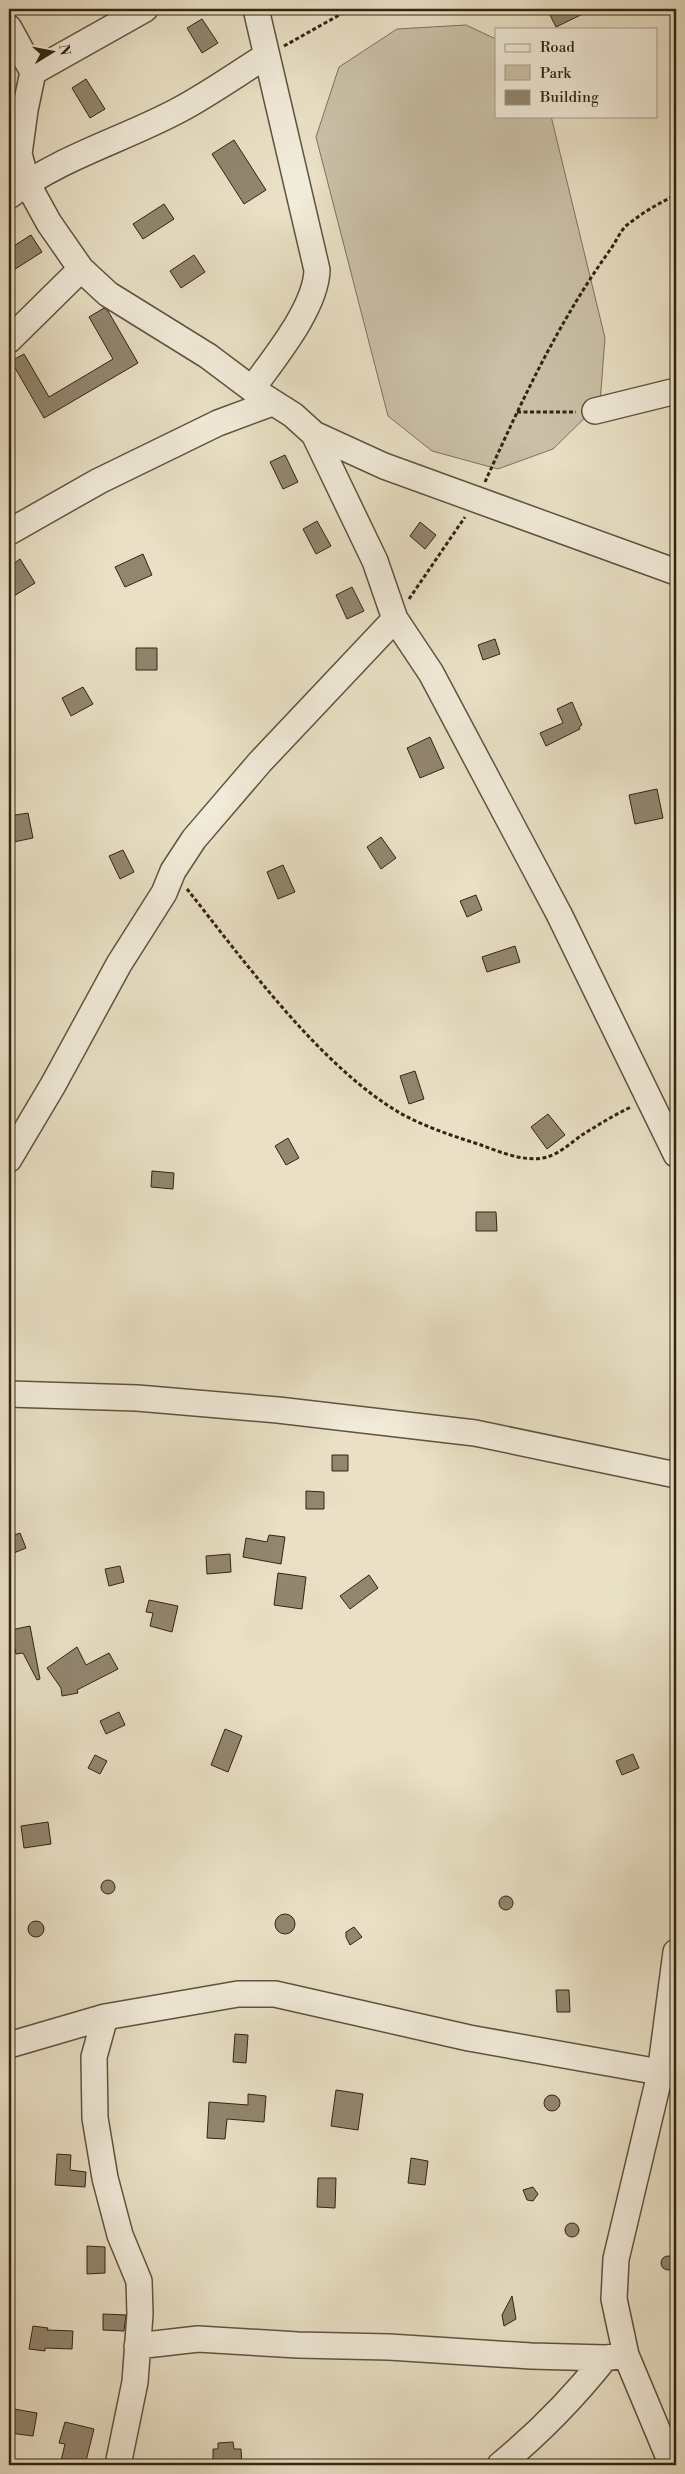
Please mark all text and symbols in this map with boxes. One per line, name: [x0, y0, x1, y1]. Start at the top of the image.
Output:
north arrow: [28, 28, 78, 78]
legend: [495, 28, 658, 118]
text: Road: [540, 38, 575, 57]
text: N: [54, 43, 74, 57]
text: Park: [540, 64, 572, 83]
text: Building: [539, 88, 599, 107]

